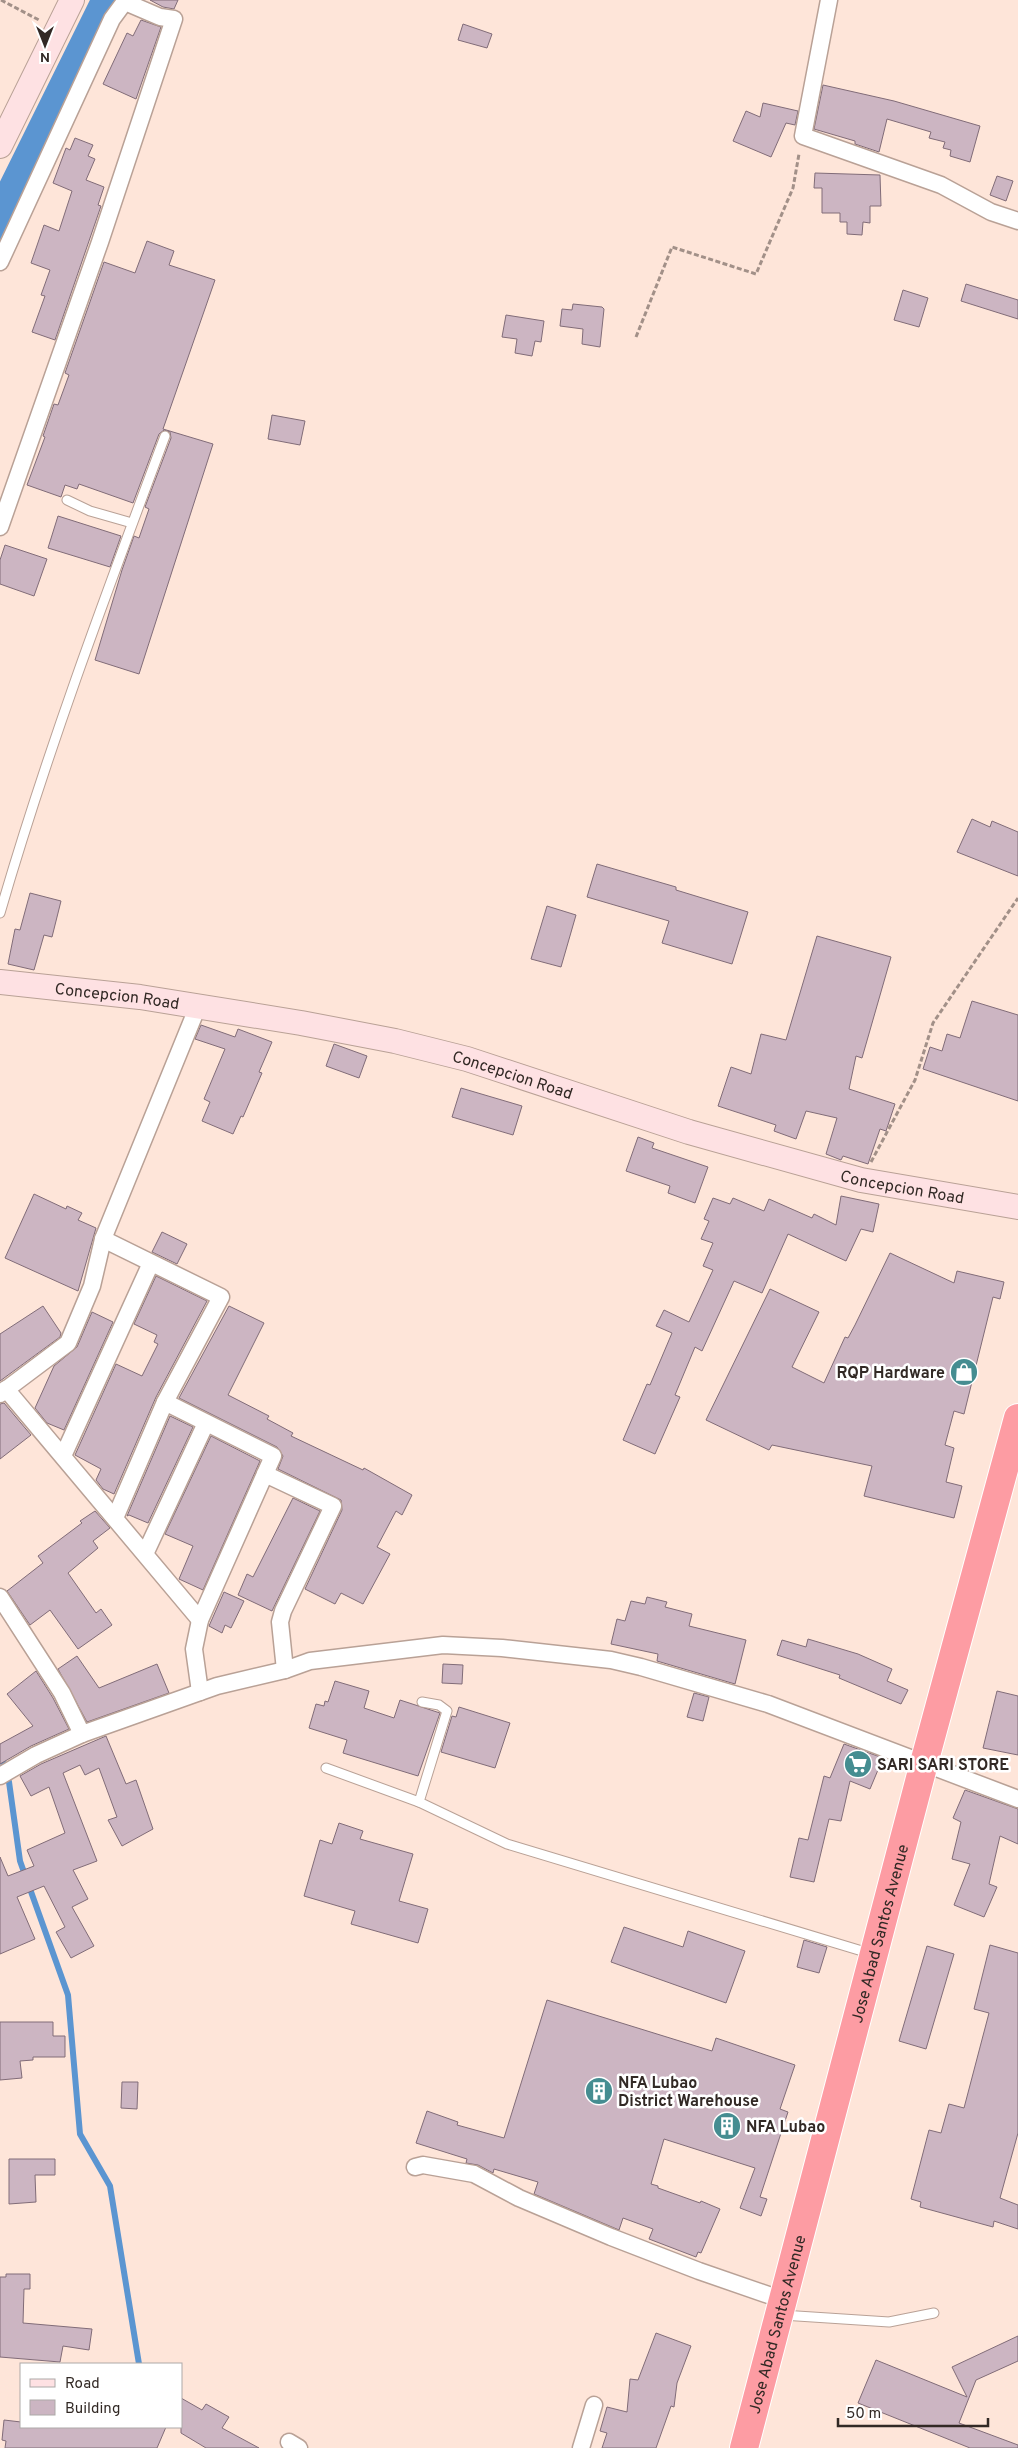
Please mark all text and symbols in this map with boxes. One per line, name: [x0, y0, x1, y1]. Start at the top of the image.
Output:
north arrow: [20, 20, 70, 70]
text: N: [40, 48, 50, 65]
street label: Concepcion Road: [54, 980, 181, 1015]
street label: Concepcion Road: [450, 1048, 575, 1105]
street label: Concepcion Road: [838, 1167, 966, 1210]
shop icon: RQP Hardware: [949, 1357, 979, 1387]
place label: RQP Hardware: [836, 1364, 945, 1384]
supermarket icon: SARI SARI STORE: [843, 1749, 873, 1779]
place label: SARI SARI STORE: [877, 1756, 1009, 1776]
street label: Jose Abad Santos Avenue: [848, 1842, 914, 2025]
place label: NFA Lubao District Warehouse: [618, 2074, 759, 2112]
building icon: NFA Lubao District Warehouse: [584, 2076, 614, 2106]
building icon: NFA Lubao: [712, 2111, 742, 2141]
place label: NFA Lubao: [746, 2118, 825, 2138]
street label: Jose Abad Santos Avenue: [745, 2233, 812, 2416]
legend: [20, 2363, 182, 2428]
text: Road: [65, 2375, 100, 2394]
scale bar: [838, 2396, 988, 2428]
text: Building: [65, 2400, 120, 2419]
text: 50 m: [846, 2405, 881, 2424]

